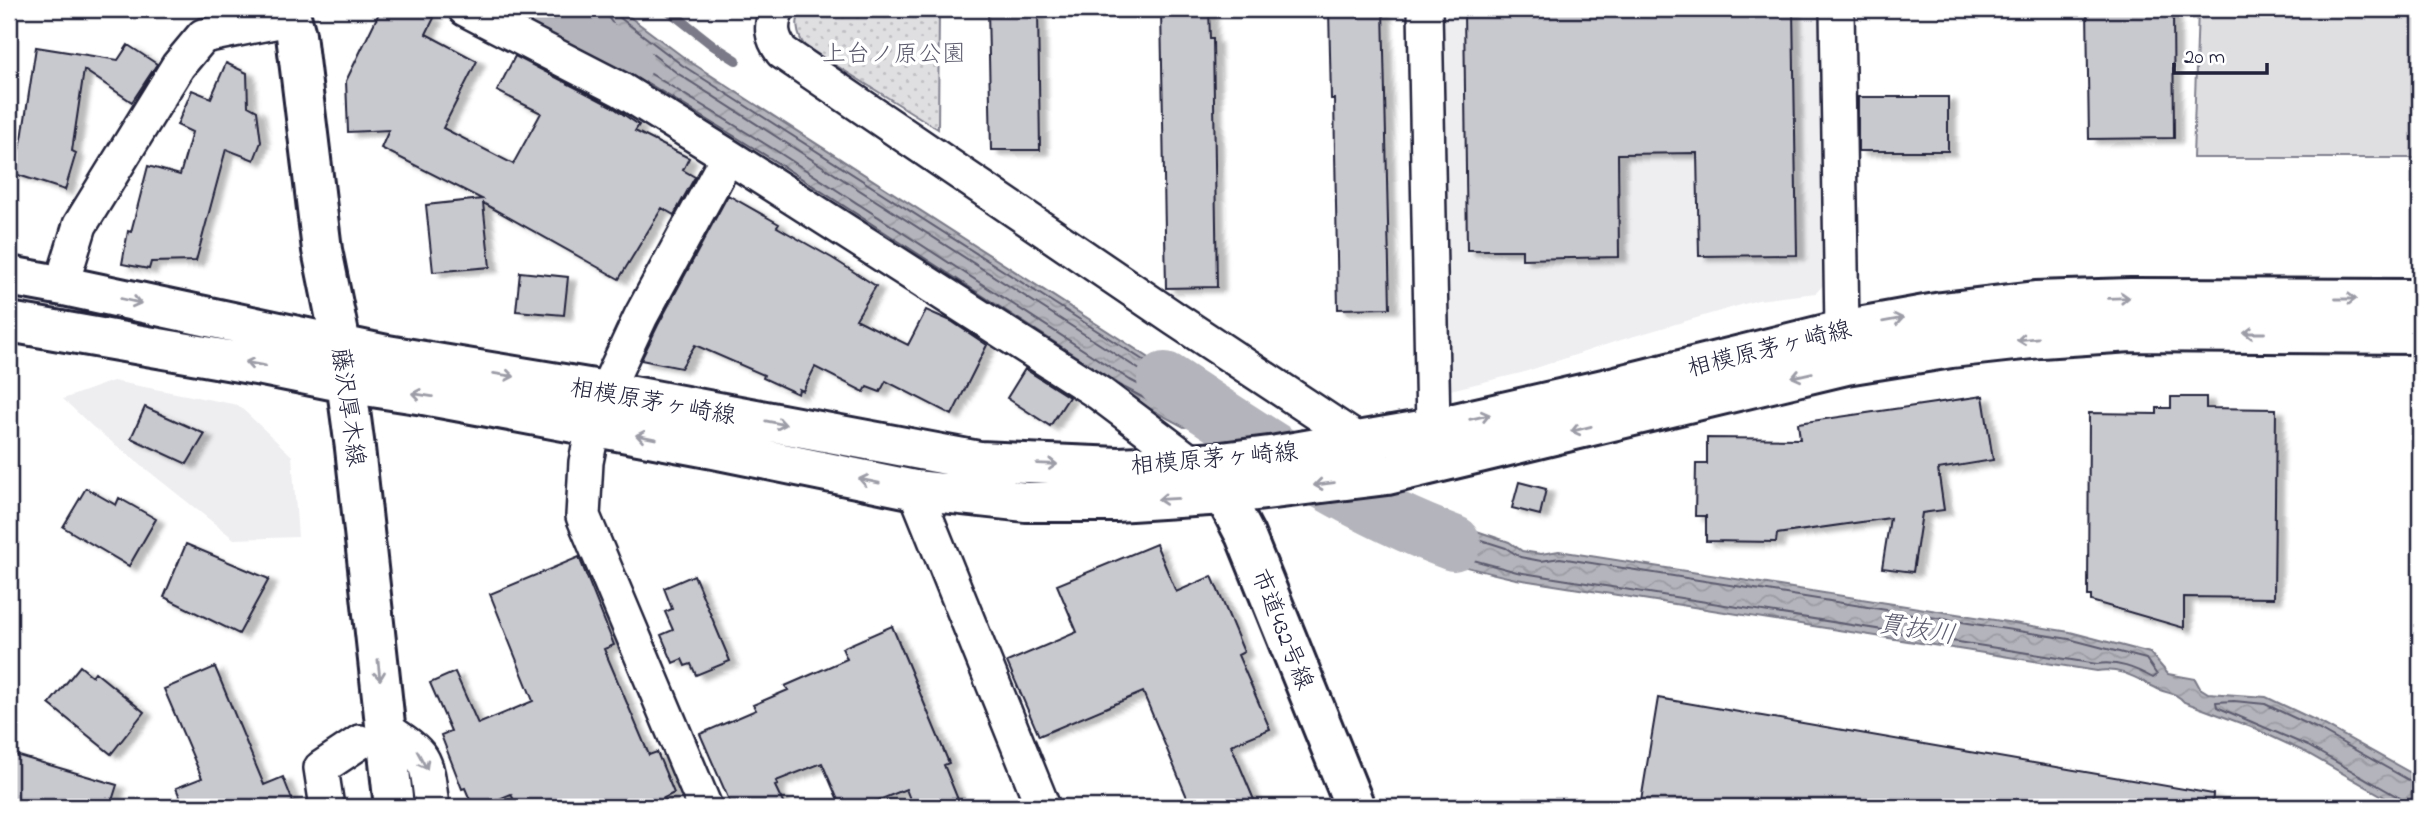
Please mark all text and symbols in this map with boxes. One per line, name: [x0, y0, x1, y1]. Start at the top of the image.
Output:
scale bar: [2174, 32, 2266, 76]
park label: 上台ノ原公園: [822, 38, 966, 73]
text: 20 m: [2184, 43, 2225, 73]
one-way arrow: [2107, 292, 2130, 305]
one-way arrow: [2334, 292, 2357, 306]
one-way arrow: [119, 294, 142, 308]
street label: 相模原茅ヶ崎線: [1684, 313, 1855, 388]
one-way arrow: [1881, 313, 1903, 327]
one-way arrow: [2243, 326, 2266, 340]
one-way arrow: [2016, 333, 2039, 346]
street label: 藤沢厚木線: [321, 345, 372, 469]
one-way arrow: [244, 357, 267, 371]
one-way arrow: [492, 369, 515, 382]
one-way arrow: [1791, 369, 1814, 383]
street label: 相模原茅ヶ崎線: [567, 372, 738, 435]
one-way arrow: [411, 388, 434, 401]
one-way arrow: [1468, 410, 1491, 424]
one-way arrow: [764, 417, 787, 430]
one-way arrow: [1570, 423, 1593, 436]
one-way arrow: [635, 429, 658, 443]
street label: 相模原茅ヶ崎線: [1129, 436, 1299, 485]
one-way arrow: [1035, 457, 1058, 470]
one-way arrow: [858, 473, 881, 487]
one-way arrow: [1313, 477, 1336, 490]
one-way arrow: [1157, 492, 1180, 505]
street label: 市道432号線: [1241, 564, 1321, 696]
water label: 貫抜川: [1875, 606, 1958, 656]
one-way arrow: [373, 658, 386, 681]
one-way arrow: [416, 749, 429, 770]

